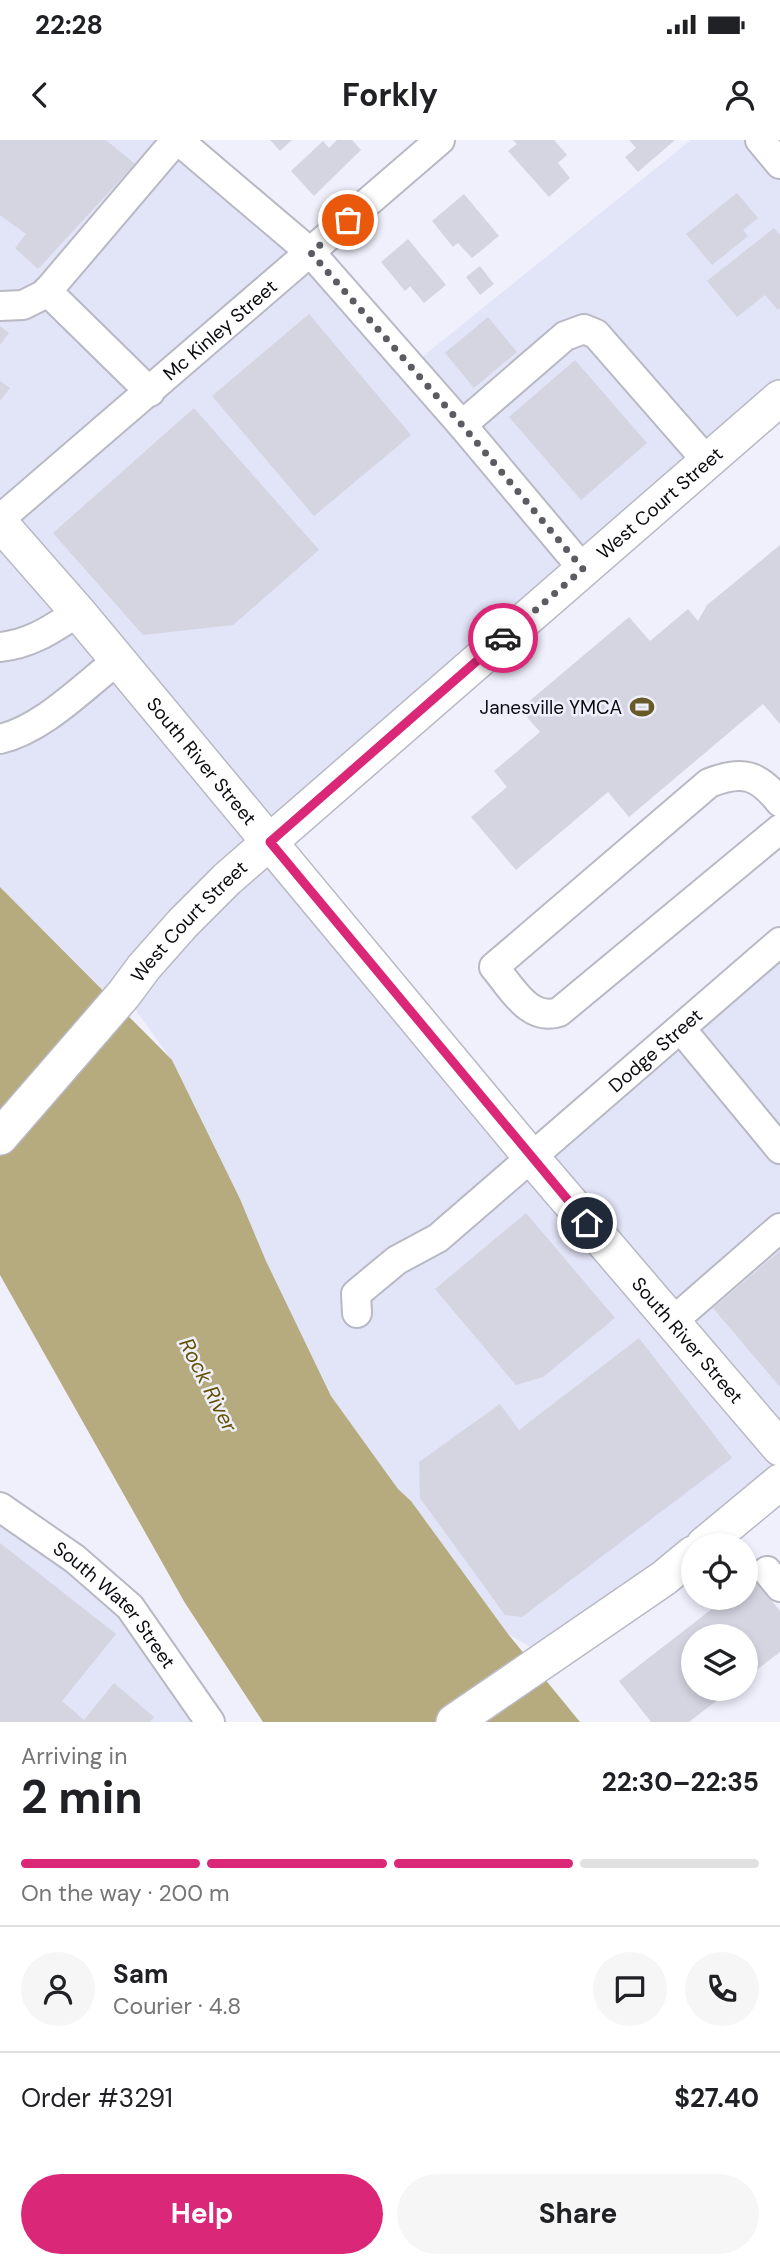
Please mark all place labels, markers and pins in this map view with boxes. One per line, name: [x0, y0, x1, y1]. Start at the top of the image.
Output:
pin: [318, 190, 378, 250]
sports icon: Janesville YMCA: [628, 693, 656, 721]
place label: Janesville YMCA: [480, 695, 622, 720]
pin: [557, 1193, 617, 1253]

